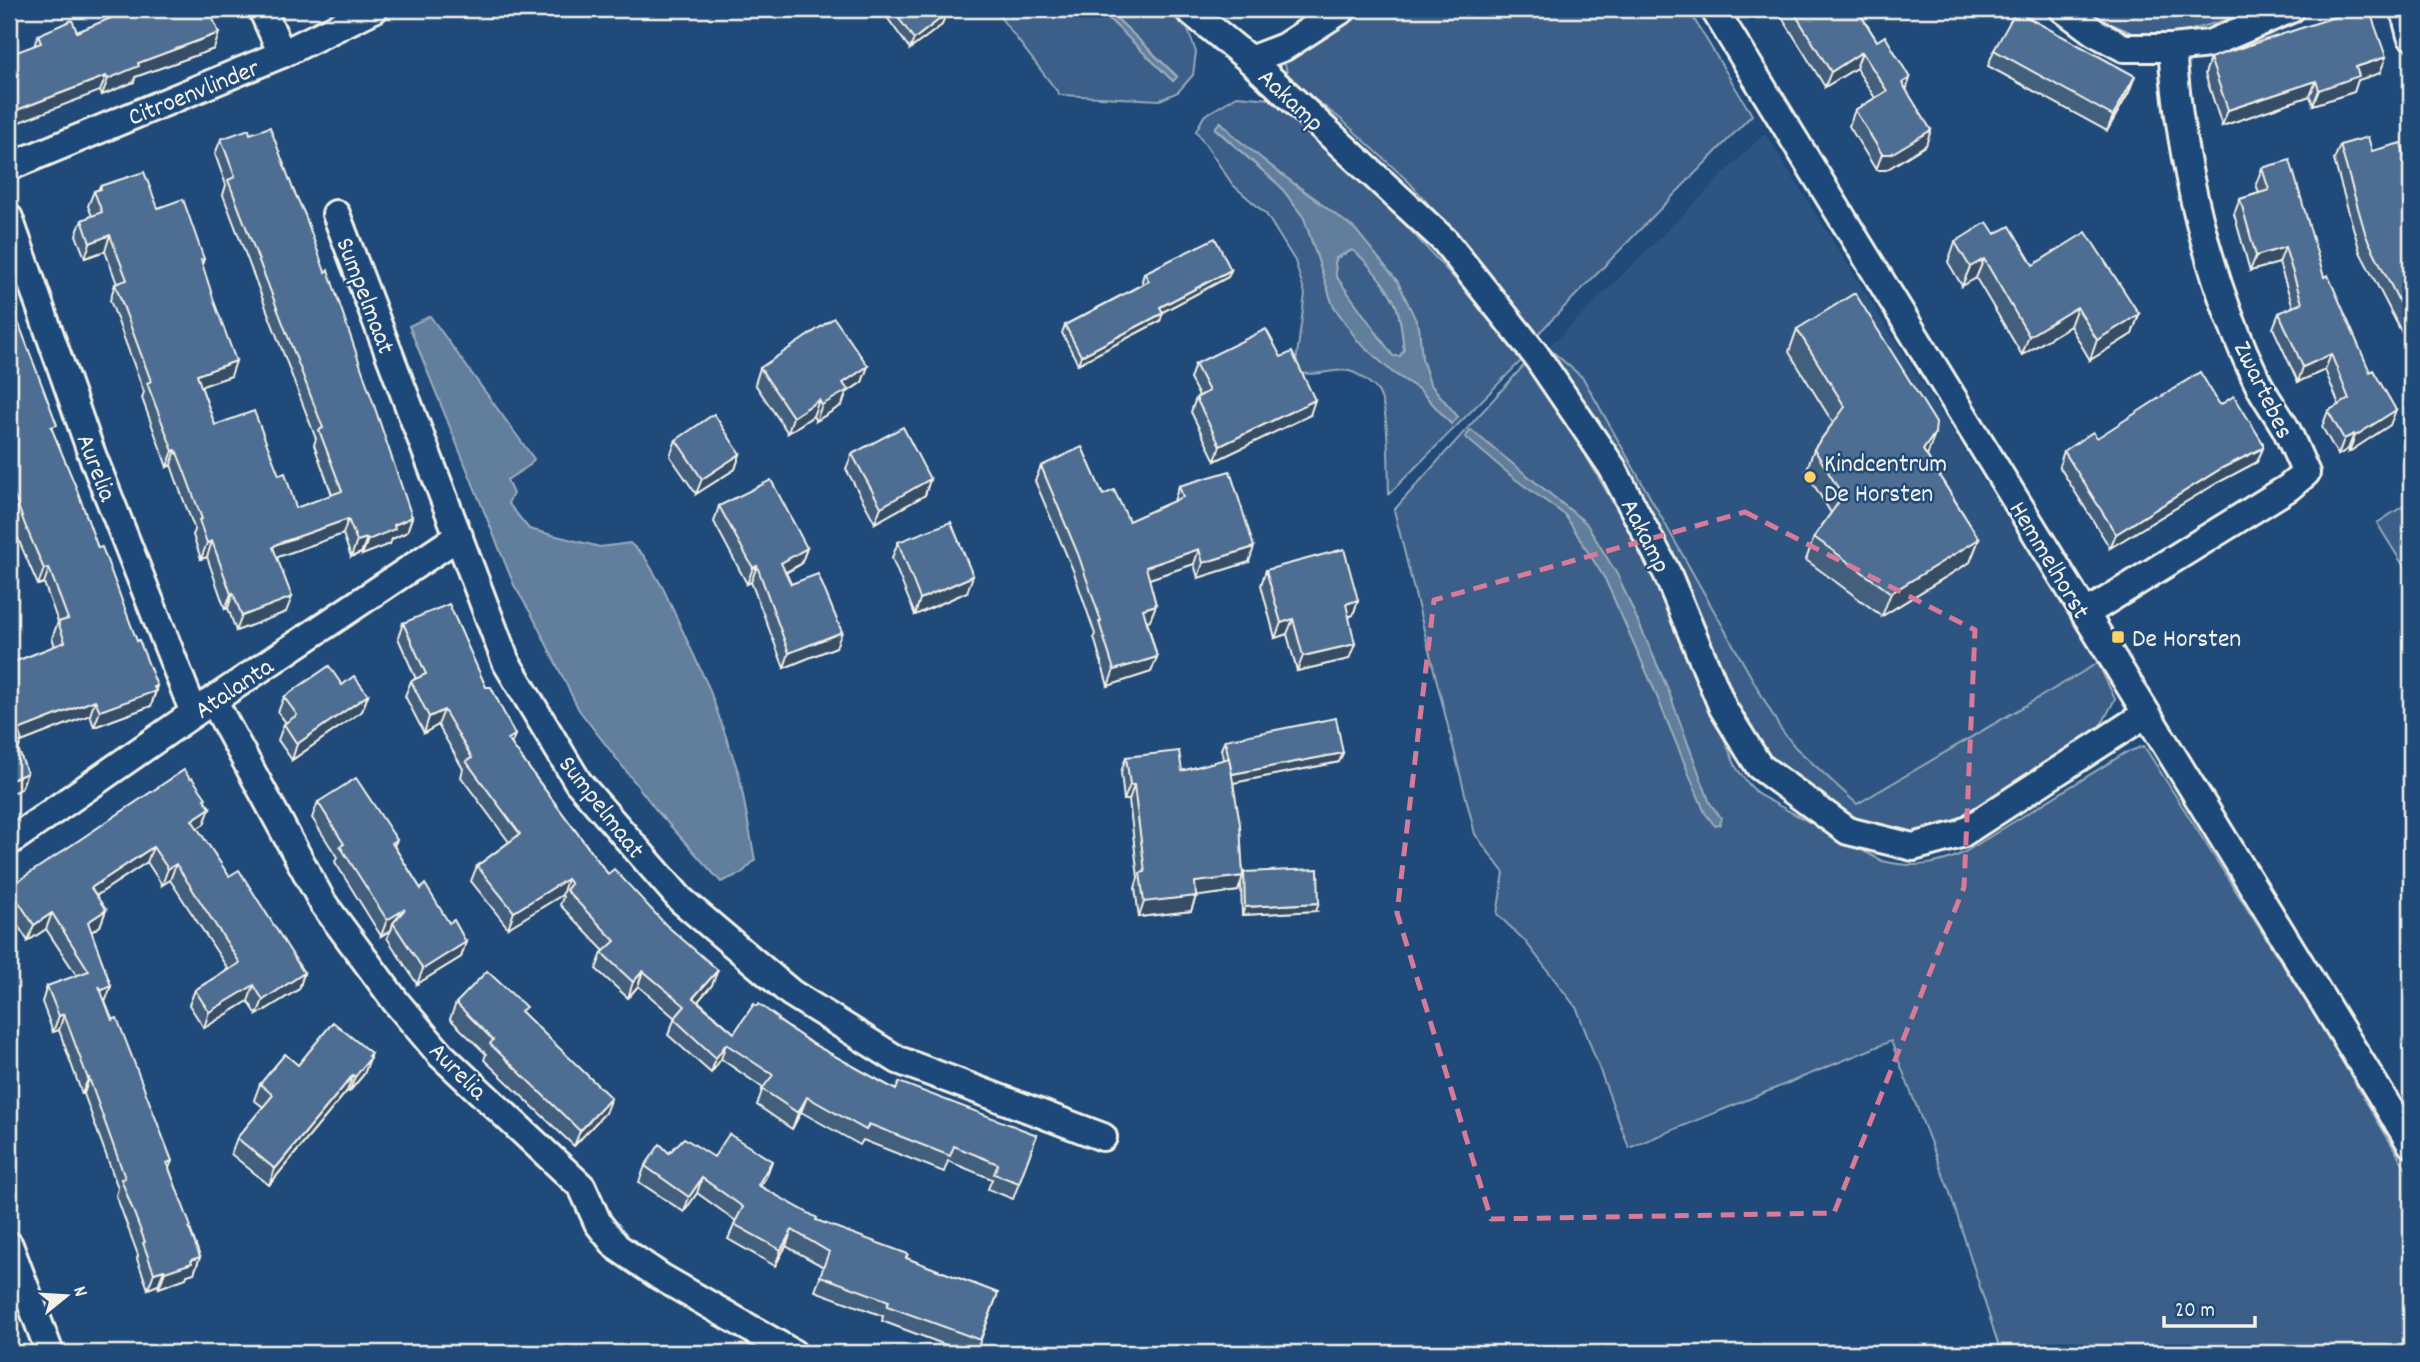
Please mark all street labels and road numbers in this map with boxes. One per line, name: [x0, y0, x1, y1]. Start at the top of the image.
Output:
street label: Citroenvlinder: [123, 51, 266, 137]
street label: Aakamp: [1248, 61, 1331, 142]
street label: Sumpelmaat: [325, 233, 403, 360]
street label: Zwartebes: [2222, 335, 2301, 446]
street label: Aurelia: [65, 429, 125, 508]
street label: Aakamp: [1609, 493, 1678, 580]
street label: Hemmelhorst: [1998, 495, 2098, 627]
street label: Atalanta: [188, 649, 283, 730]
street label: Sumpelmaat: [548, 749, 653, 868]
street label: Aurelia: [419, 1035, 495, 1111]

